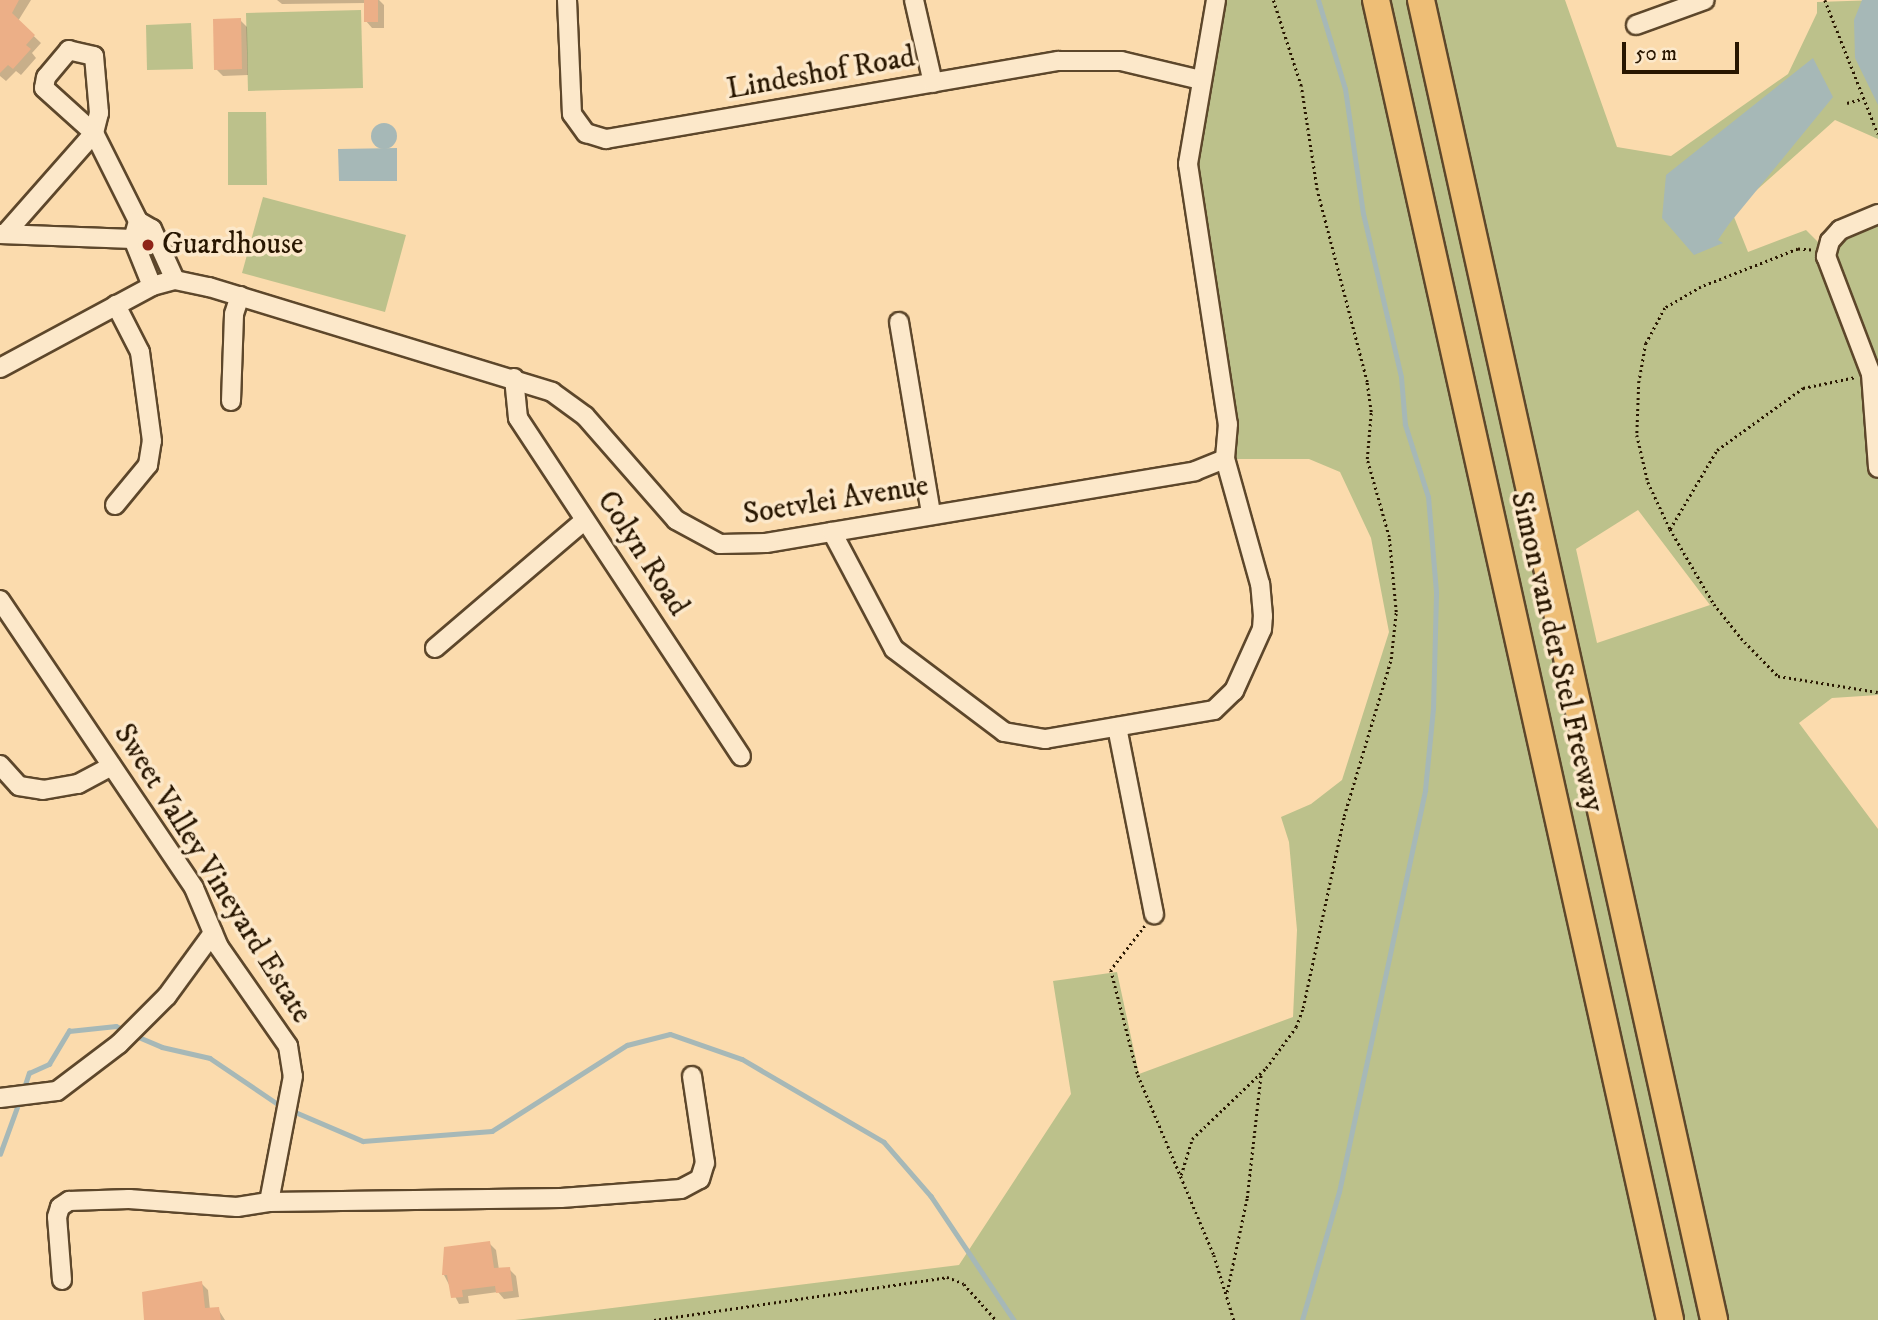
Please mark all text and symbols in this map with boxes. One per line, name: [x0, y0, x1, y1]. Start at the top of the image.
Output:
scale bar: [1626, 28, 1743, 72]
street label: Lindeshof Road: [724, 40, 918, 108]
text: 50 m: [1635, 41, 1677, 67]
place label: Guardhouse: [162, 227, 303, 263]
marker: Guardhouse: [140, 237, 156, 253]
street label: Soetvlei Avenue: [741, 469, 931, 533]
street label: Colyn Road: [588, 485, 696, 623]
street label: Simon van der Stel Freeway: [1502, 488, 1610, 816]
street label: Sweet Valley Vineyard Estate: [105, 718, 319, 1030]

